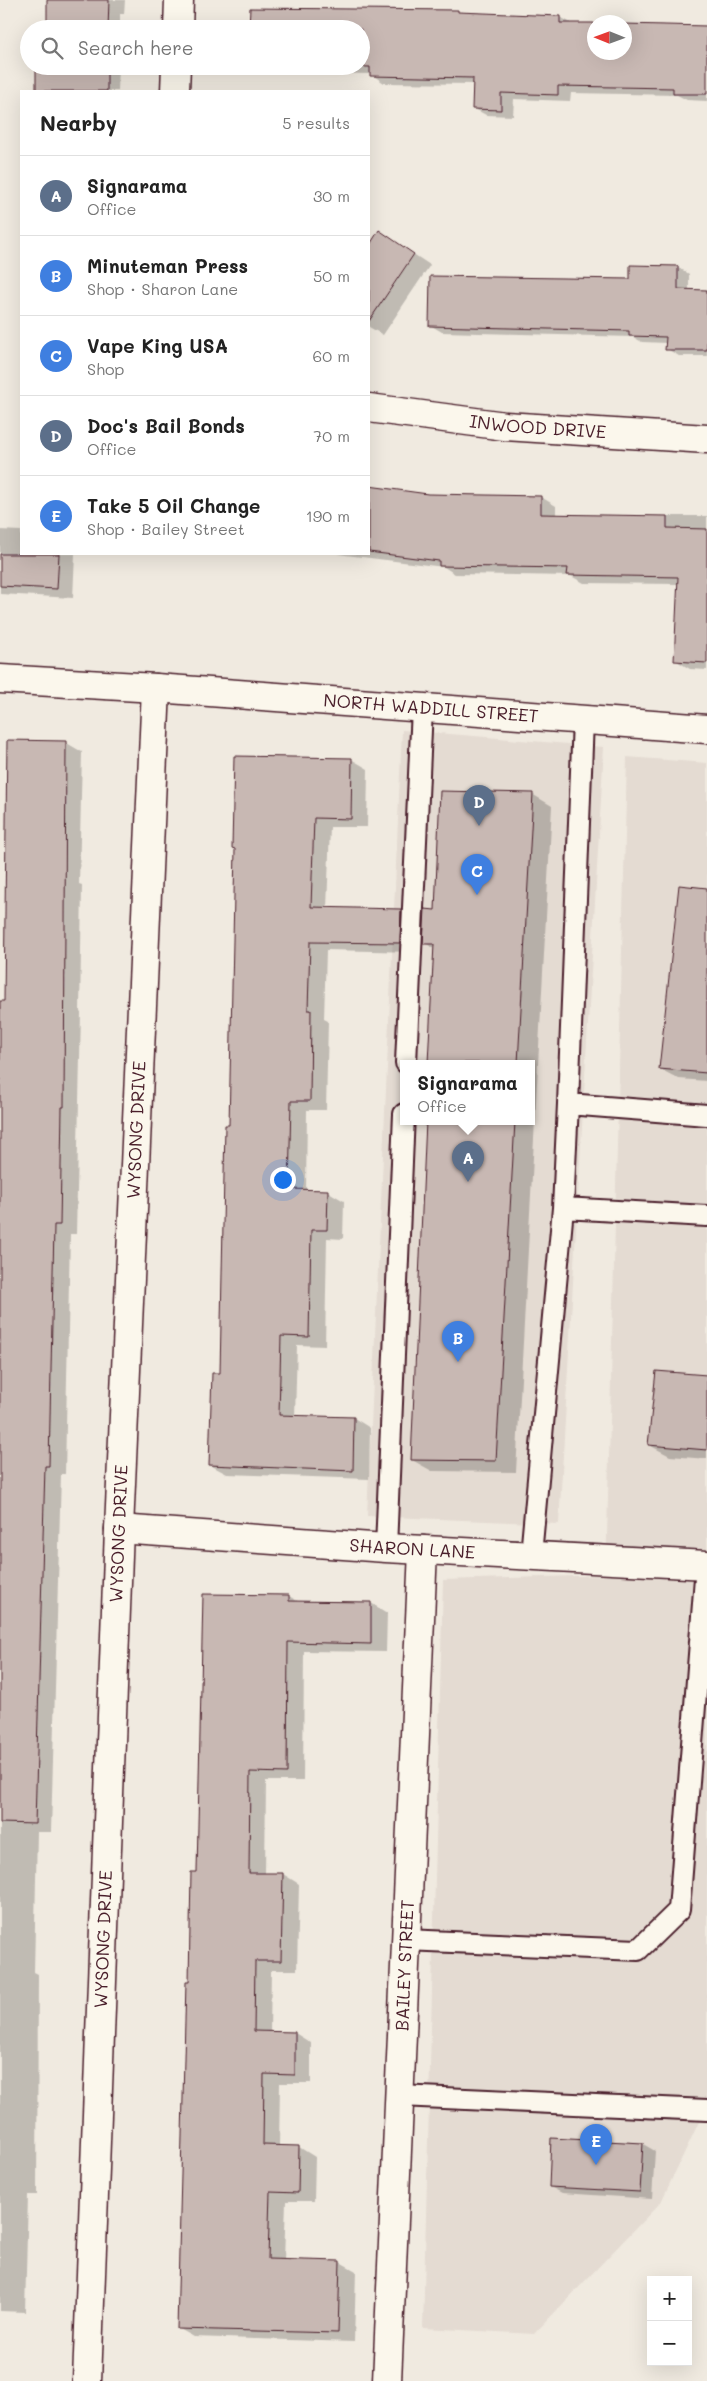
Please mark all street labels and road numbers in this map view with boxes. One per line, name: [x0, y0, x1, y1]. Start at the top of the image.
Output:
street label: INWOOD DRIVE: [468, 408, 607, 443]
street label: NORTH WADDILL STREET: [323, 687, 540, 727]
street label: WYSONG DRIVE: [121, 1060, 151, 1199]
street label: WYSONG DRIVE: [103, 1464, 133, 1603]
street label: SHARON LANE: [349, 1532, 476, 1564]
street label: WYSONG DRIVE: [88, 1870, 117, 2009]
street label: BAILEY STREET: [389, 1899, 419, 2031]

